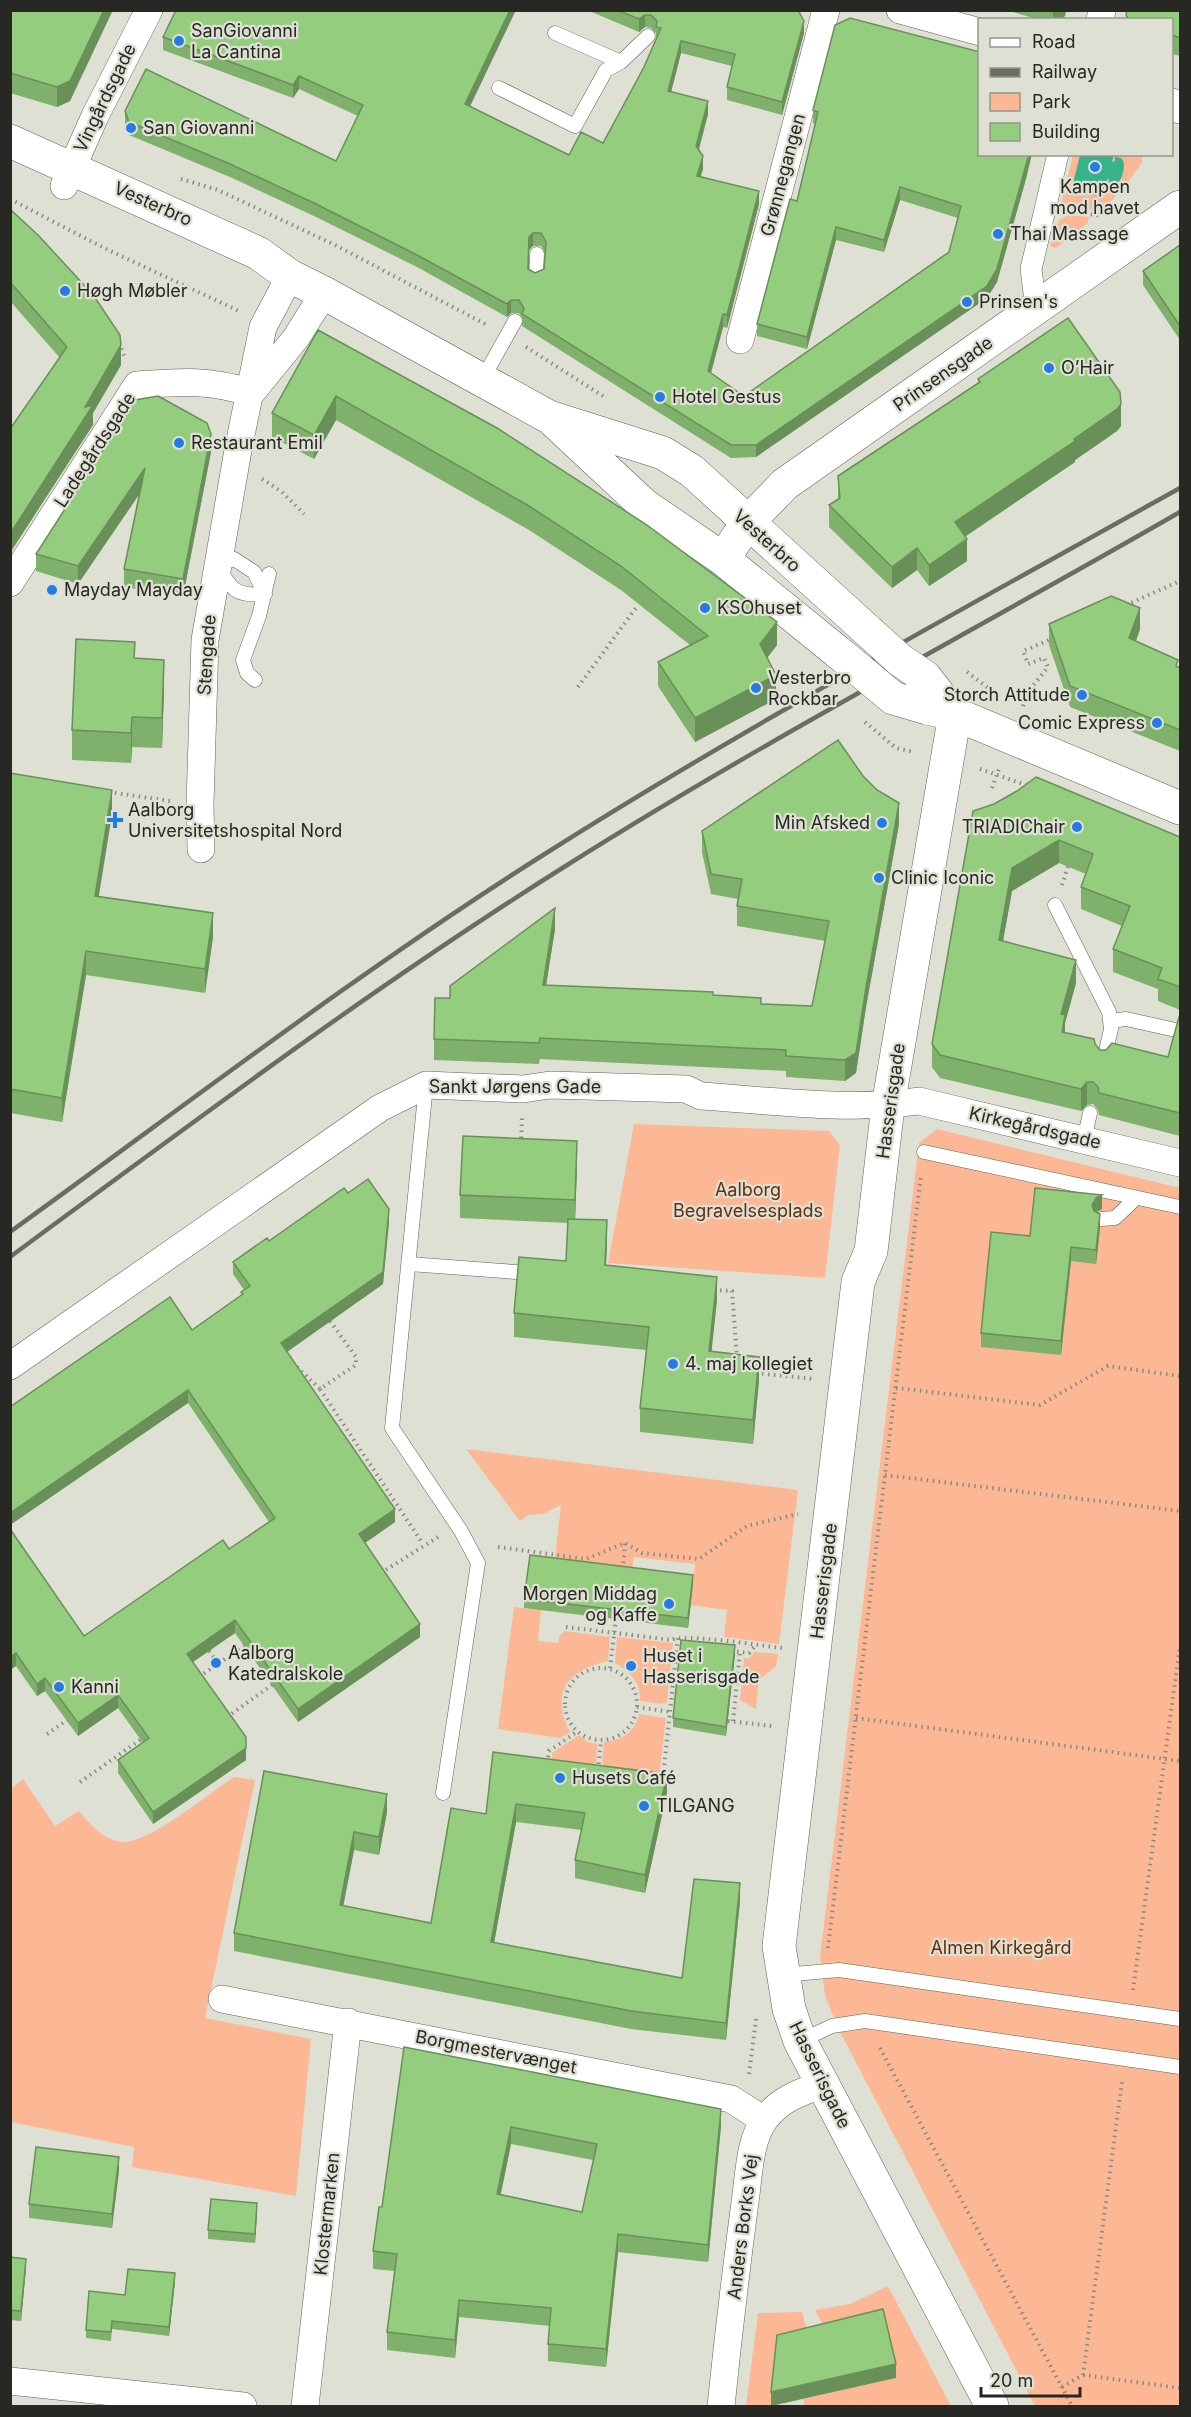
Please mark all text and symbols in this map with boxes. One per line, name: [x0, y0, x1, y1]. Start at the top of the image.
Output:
legend: [978, 18, 1173, 156]
place label: SanGiovanni La Cantina: [191, 20, 297, 62]
text: Road: [1032, 31, 1075, 52]
marker: SanGiovanni La Cantina: [172, 34, 186, 48]
street label: Vingårdsgade: [69, 40, 140, 156]
text: Railway: [1032, 61, 1097, 82]
text: Park: [1032, 91, 1071, 112]
street label: Grønnegangen: [756, 111, 809, 239]
place label: San Giovanni: [143, 117, 254, 138]
marker: San Giovanni: [124, 121, 138, 135]
text: Building: [1032, 121, 1100, 142]
marker: Kampen mod havet: [1088, 160, 1102, 174]
place label: Kampen mod havet: [1050, 176, 1140, 218]
street label: Vesterbro: [111, 177, 195, 230]
place label: Thai Massage: [1010, 223, 1129, 244]
marker: Thai Massage: [991, 227, 1005, 241]
place label: Høgh Møbler: [77, 280, 188, 301]
marker: Høgh Møbler: [58, 284, 72, 298]
place label: Prinsen's: [979, 291, 1058, 312]
marker: Prinsen's: [960, 295, 974, 309]
street label: Prinsensgade: [889, 332, 996, 416]
place label: O’Hair: [1061, 357, 1114, 378]
marker: O’Hair: [1042, 361, 1056, 375]
place label: Hotel Gestus: [672, 386, 781, 407]
street label: Ladegårdsgade: [50, 388, 139, 511]
marker: Hotel Gestus: [653, 390, 667, 404]
place label: Restaurant Emil: [191, 432, 323, 453]
marker: Restaurant Emil: [172, 436, 186, 450]
street label: Vesterbro: [729, 505, 805, 576]
place label: Mayday Mayday: [64, 579, 203, 600]
marker: Mayday Mayday: [45, 583, 59, 597]
place label: KSOhuset: [717, 597, 802, 618]
marker: KSOhuset: [698, 601, 712, 615]
street label: Stengade: [193, 614, 220, 696]
place label: Vesterbro Rockbar: [768, 667, 851, 709]
marker: Vesterbro Rockbar: [749, 681, 763, 695]
place label: Storch Attitude: [944, 684, 1070, 705]
marker: Storch Attitude: [1075, 688, 1089, 702]
place label: Comic Express: [1018, 712, 1145, 733]
marker: Comic Express: [1150, 716, 1164, 730]
place label: Aalborg Universitetshospital Nord: [128, 799, 342, 841]
marker: Aalborg Universitetshospital Nord: [106, 811, 124, 829]
place label: Min Afsked: [775, 812, 870, 833]
marker: Min Afsked: [875, 816, 889, 830]
place label: TRIADIChair: [962, 816, 1065, 837]
marker: TRIADIChair: [1070, 820, 1084, 834]
place label: Clinic Iconic: [891, 867, 994, 888]
marker: Clinic Iconic: [872, 871, 886, 885]
street label: Hasserisgade: [872, 1042, 909, 1160]
street label: Sankt Jørgens Gade: [429, 1076, 601, 1097]
street label: Kirkegårdsgade: [967, 1102, 1103, 1153]
park label: Aalborg Begravelsesplads: [673, 1179, 823, 1221]
place label: 4. maj kollegiet: [685, 1353, 813, 1374]
marker: 4. maj kollegiet: [666, 1357, 680, 1371]
street label: Hasserisgade: [806, 1522, 841, 1640]
place label: Morgen Middag og Kaffe: [522, 1583, 657, 1625]
marker: Morgen Middag og Kaffe: [662, 1597, 676, 1611]
place label: Aalborg Katedralskole: [228, 1642, 343, 1684]
place label: Huset i Hasserisgade: [643, 1645, 760, 1687]
marker: Aalborg Katedralskole: [209, 1656, 223, 1670]
marker: Huset i Hasserisgade: [624, 1659, 638, 1673]
place label: Kanni: [71, 1676, 119, 1697]
marker: Kanni: [52, 1680, 66, 1694]
place label: Husets Café: [572, 1767, 676, 1788]
marker: Husets Café: [553, 1771, 567, 1785]
place label: TILGANG: [656, 1795, 735, 1816]
marker: TILGANG: [637, 1799, 651, 1813]
park label: Almen Kirkegård: [930, 1937, 1072, 1958]
street label: Hasserisgade: [785, 2018, 855, 2132]
street label: Borgmestervænget: [414, 2026, 579, 2077]
street label: Klostermarken: [310, 2151, 343, 2276]
street label: Anders Borks Vej: [723, 2153, 762, 2301]
scale bar: [981, 2360, 1080, 2398]
text: 20 m: [990, 2370, 1033, 2391]

